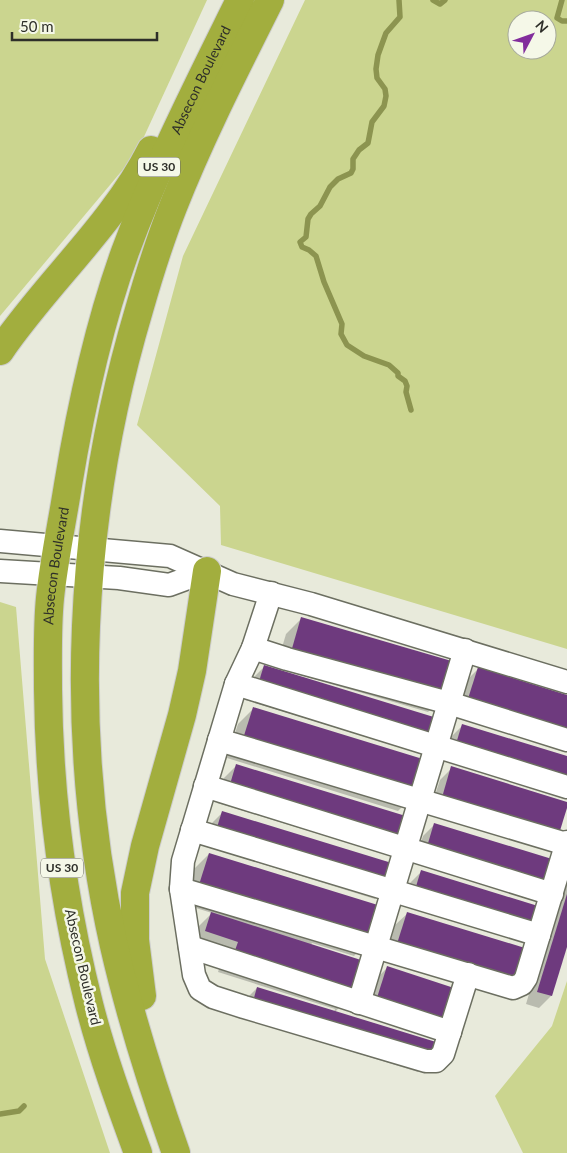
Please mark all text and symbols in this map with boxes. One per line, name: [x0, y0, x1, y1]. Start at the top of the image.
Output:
scale bar: [12, 10, 158, 42]
north arrow: [507, 10, 557, 60]
text: N: [532, 16, 552, 36]
text: 50 m: [20, 17, 54, 35]
street label: Absecon Boulevard: [167, 23, 234, 137]
road number: US 30: [138, 158, 180, 176]
street label: Absecon Boulevard: [39, 506, 72, 625]
road number: US 30: [41, 858, 83, 878]
street label: Absecon Boulevard: [62, 907, 105, 1027]

